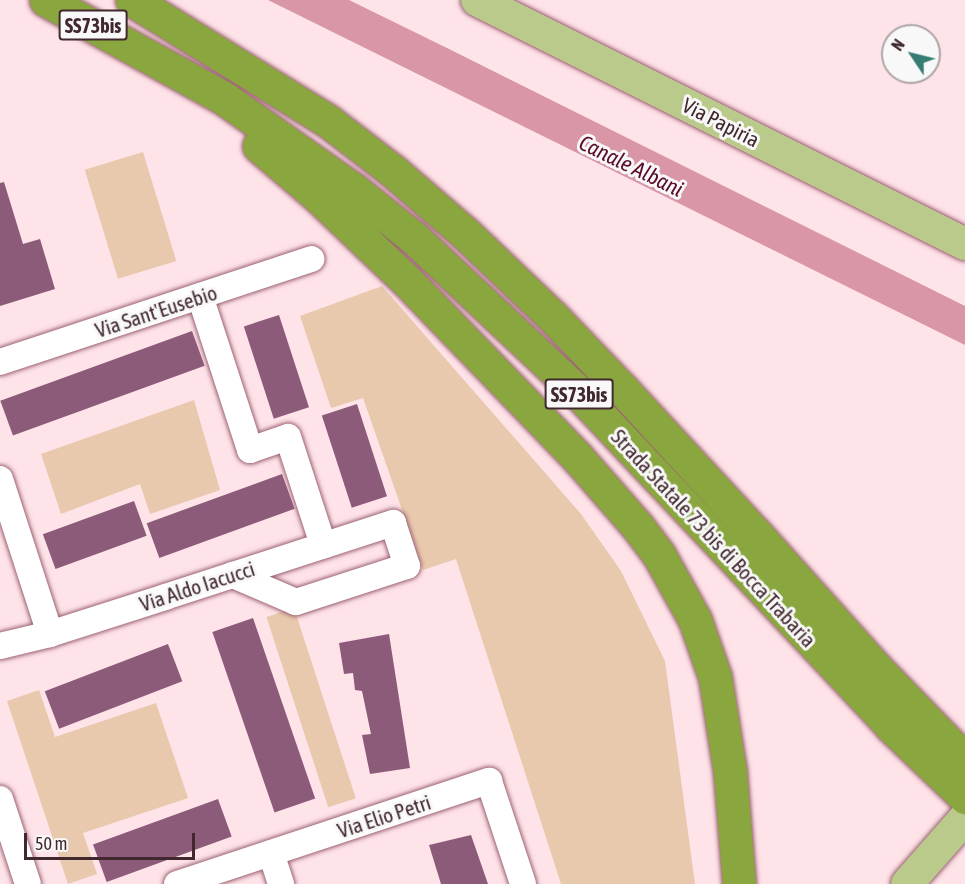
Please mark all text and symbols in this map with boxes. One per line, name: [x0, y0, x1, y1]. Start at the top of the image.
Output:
road number: SS73bis: [58, 8, 128, 42]
north arrow: [881, 24, 941, 84]
text: N: [888, 36, 908, 54]
street label: Via Papiria: [678, 92, 764, 152]
water label: Canale Albani: [575, 129, 687, 203]
street label: Via Sant'Eusebio: [92, 279, 220, 343]
road number: SS73bis: [544, 377, 614, 411]
street label: Strada Statale 73 bis di Bocca Trabaria: [606, 424, 822, 652]
street label: Via Aldo Iacucci: [136, 556, 258, 616]
street label: Via Elio Petri: [334, 789, 434, 843]
scale bar: [27, 821, 198, 859]
text: 50 m: [35, 833, 67, 854]

